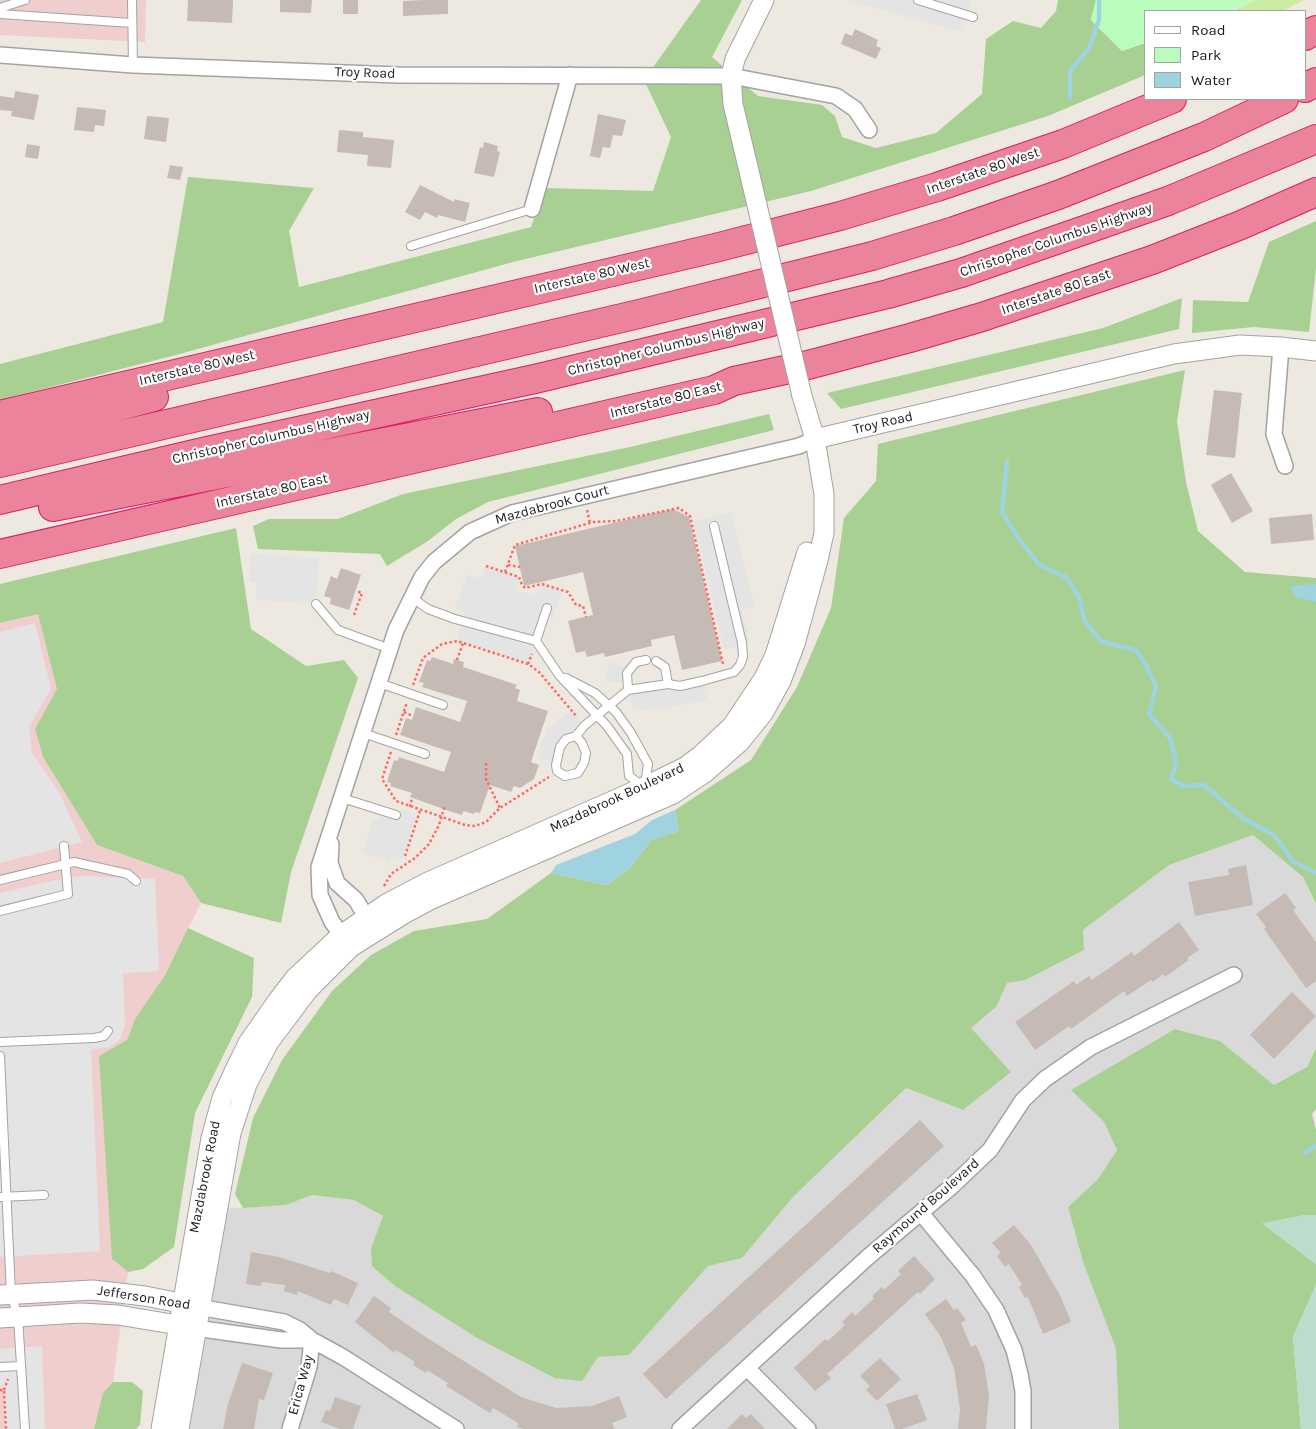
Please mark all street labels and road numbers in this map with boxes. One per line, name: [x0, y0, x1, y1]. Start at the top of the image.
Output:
street label: Troy Road: [334, 64, 396, 82]
street label: Interstate 80 West: [924, 144, 1042, 198]
street label: Christopher Columbus Highway: [958, 199, 1154, 281]
street label: Interstate 80 West: [533, 255, 651, 297]
street label: Interstate 80 East: [999, 265, 1113, 319]
street label: Christopher Columbus Highway: [566, 314, 766, 380]
street label: Interstate 80 West: [138, 347, 256, 389]
street label: Interstate 80 East: [608, 378, 724, 422]
street label: Christopher Columbus Highway: [171, 406, 371, 468]
street label: Troy Road: [852, 408, 914, 438]
street label: Interstate 80 East: [214, 470, 330, 512]
street label: Mazdabrook Court: [493, 482, 611, 528]
street label: Mazdabrook Boulevard: [547, 760, 687, 836]
street label: Mazdabrook Road: [186, 1119, 224, 1235]
street label: Raymound Boulevard: [869, 1155, 983, 1257]
street label: Jefferson Road: [96, 1282, 192, 1314]
street label: Erica Way: [285, 1353, 317, 1417]

